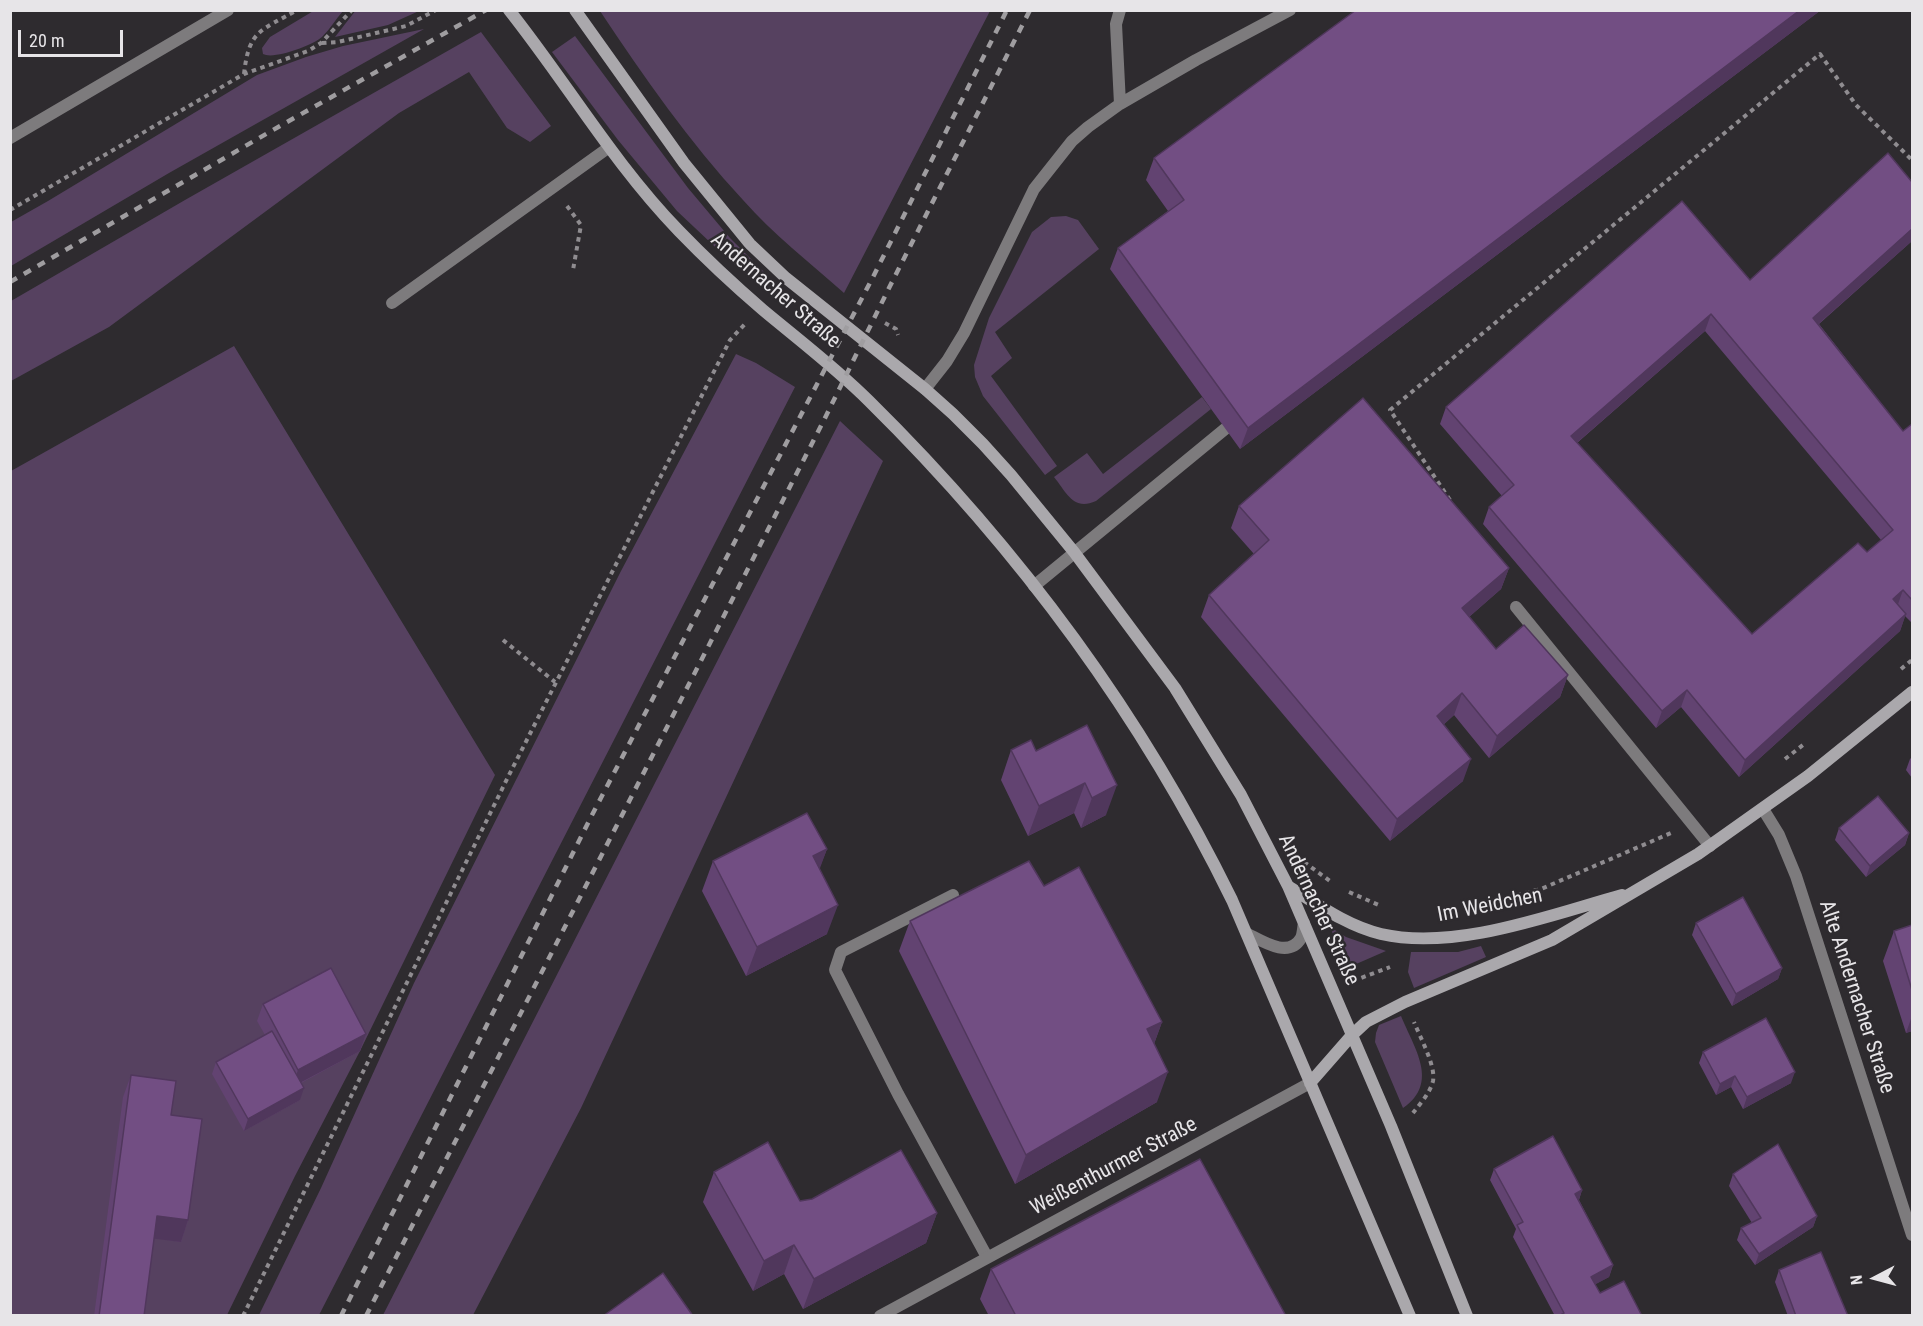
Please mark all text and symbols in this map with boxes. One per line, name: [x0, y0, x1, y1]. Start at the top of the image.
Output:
scale bar: [21, 18, 126, 56]
text: 20 m: [29, 30, 64, 51]
street label: Andernacher Straße: [705, 228, 845, 354]
street label: Andernacher Straße: [1272, 830, 1364, 990]
street label: Im Weidchen: [1435, 883, 1545, 929]
street label: Alte Andernacher Straße: [1813, 897, 1899, 1097]
street label: Weißenthurmer Straße: [1026, 1112, 1202, 1222]
north arrow: [1845, 1248, 1905, 1308]
text: N: [1847, 1274, 1867, 1286]

